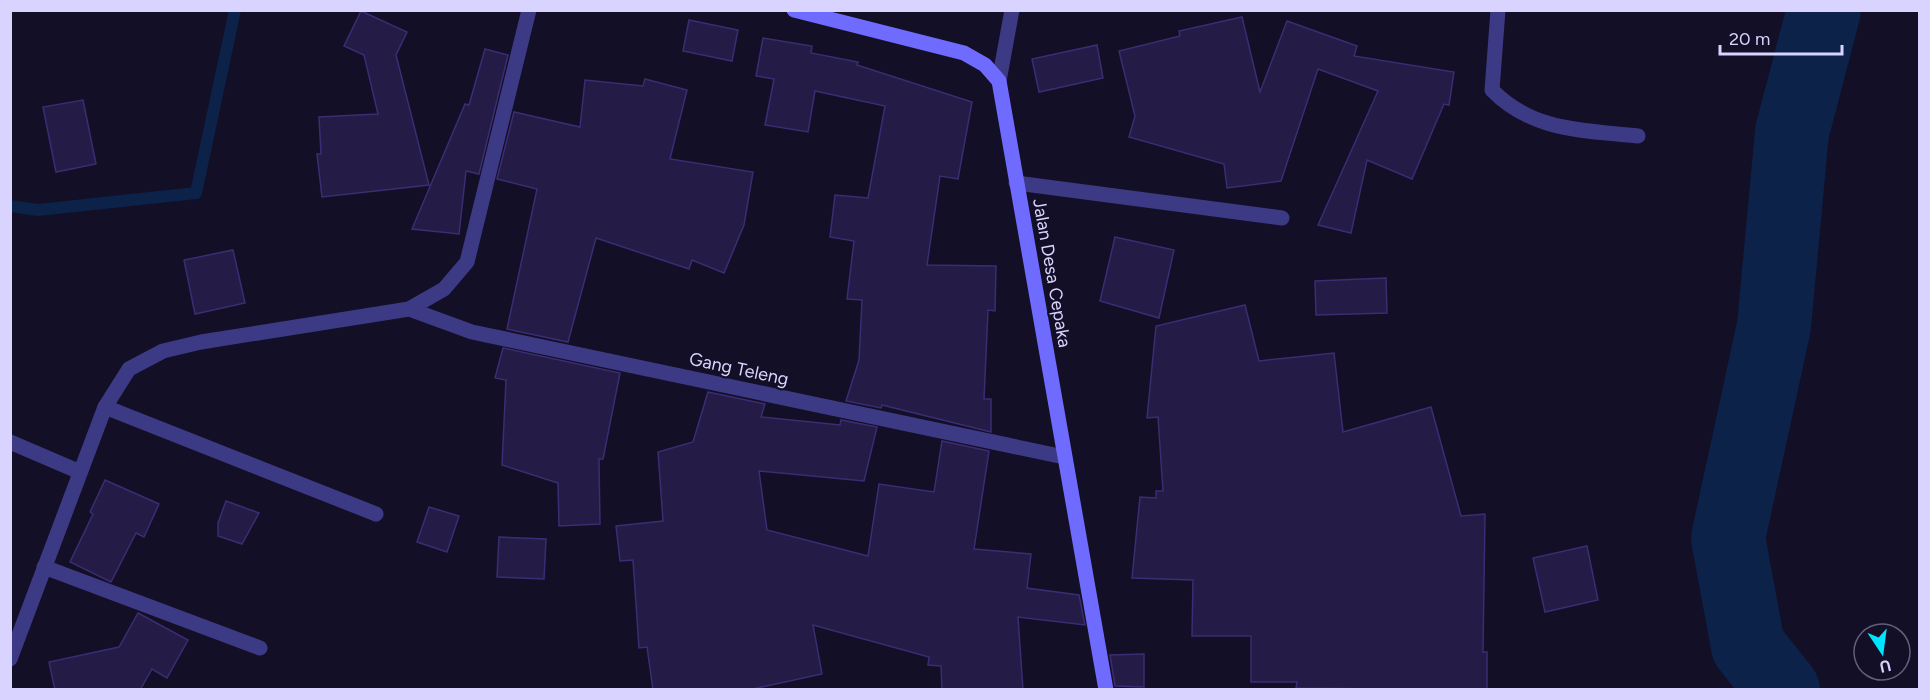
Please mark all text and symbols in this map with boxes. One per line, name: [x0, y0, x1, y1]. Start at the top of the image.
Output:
scale bar: [1720, 18, 1842, 56]
text: 20 m: [1729, 28, 1770, 50]
street label: Jalan Desa Cepaka: [1028, 197, 1076, 349]
street label: Gang Teleng: [687, 348, 791, 390]
north arrow: [1852, 622, 1912, 682]
text: U: [1878, 656, 1893, 677]

